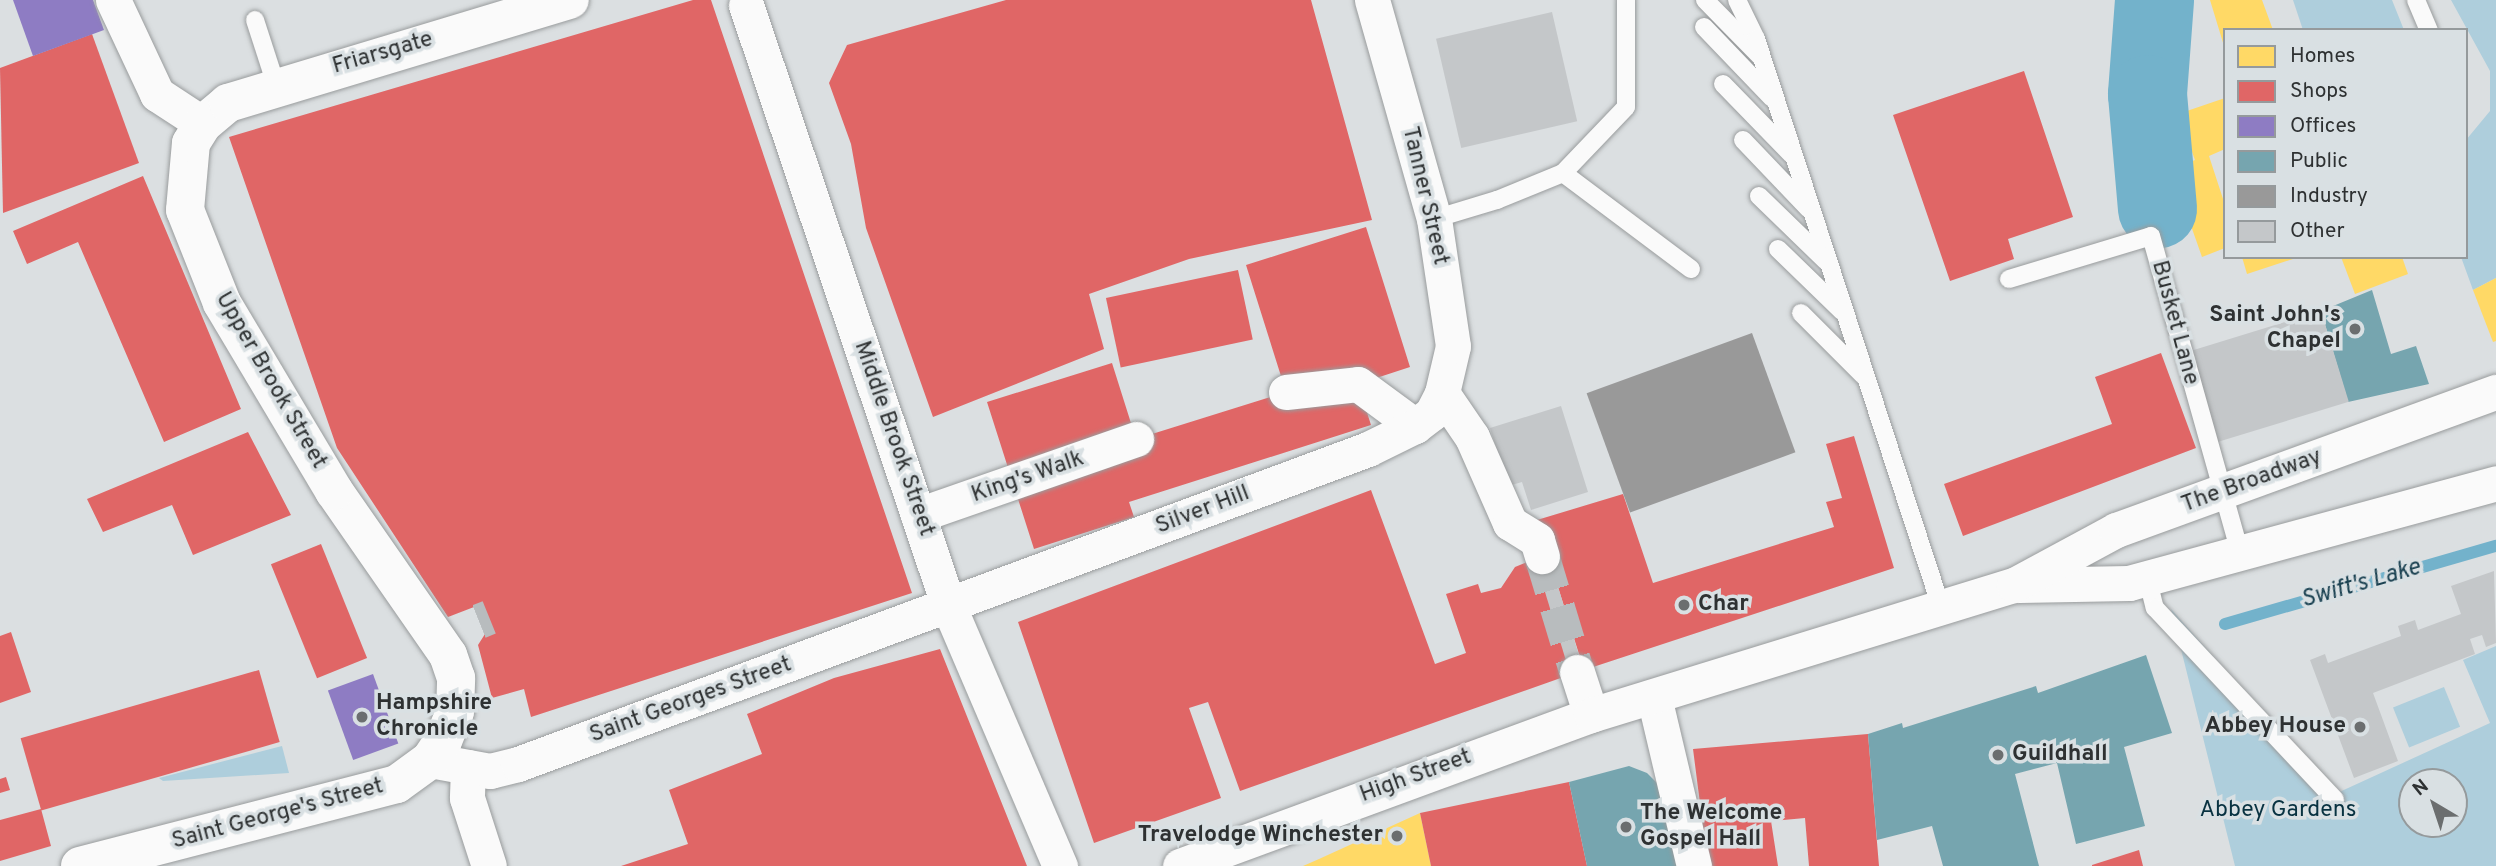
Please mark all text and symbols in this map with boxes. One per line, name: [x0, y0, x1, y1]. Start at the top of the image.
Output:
street label: Friarsgate: [330, 27, 436, 81]
legend: [2223, 28, 2468, 259]
text: Homes: [2290, 43, 2355, 70]
text: Shops: [2290, 78, 2348, 105]
text: Offices: [2290, 113, 2356, 140]
street label: Tanner Street: [1395, 124, 1453, 268]
text: Public: [2290, 148, 2348, 175]
text: Industry: [2290, 183, 2368, 210]
text: Other: [2290, 218, 2345, 245]
street label: Busket Lane: [2144, 258, 2204, 388]
street label: Upper Brook Street: [208, 288, 332, 474]
place label: Saint John's Chapel: [2209, 302, 2341, 356]
marker: Saint John's Chapel: [2347, 321, 2363, 337]
street label: Middle Brook Street: [847, 338, 939, 540]
street label: The Broadway: [2178, 444, 2326, 520]
street label: King's Walk: [968, 446, 1088, 510]
street label: Silver Hill: [1152, 481, 1254, 541]
water label: Swift's Lake: [2298, 554, 2424, 616]
place label: Char: [1698, 591, 1749, 619]
marker: Char: [1676, 597, 1692, 613]
street label: Saint Georges Street: [586, 652, 796, 750]
place label: Hampshire Chronicle: [376, 690, 492, 744]
marker: Hampshire Chronicle: [354, 709, 370, 725]
place label: Abbey House: [2204, 713, 2346, 741]
marker: Abbey House: [2352, 719, 2368, 735]
place label: Guildhall: [2012, 741, 2108, 769]
street label: High Street: [1357, 744, 1475, 810]
marker: Guildhall: [1990, 747, 2006, 763]
north arrow: [2398, 768, 2468, 838]
street label: Saint George's Street: [169, 773, 387, 857]
text: N: [2408, 775, 2434, 802]
park label: Abbey Gardens: [2199, 797, 2357, 825]
place label: The Welcome Gospel Hall: [1640, 800, 1782, 854]
marker: The Welcome Gospel Hall: [1618, 819, 1634, 835]
place label: Travelodge Winchester: [1138, 822, 1383, 850]
marker: Travelodge Winchester: [1389, 828, 1405, 844]

